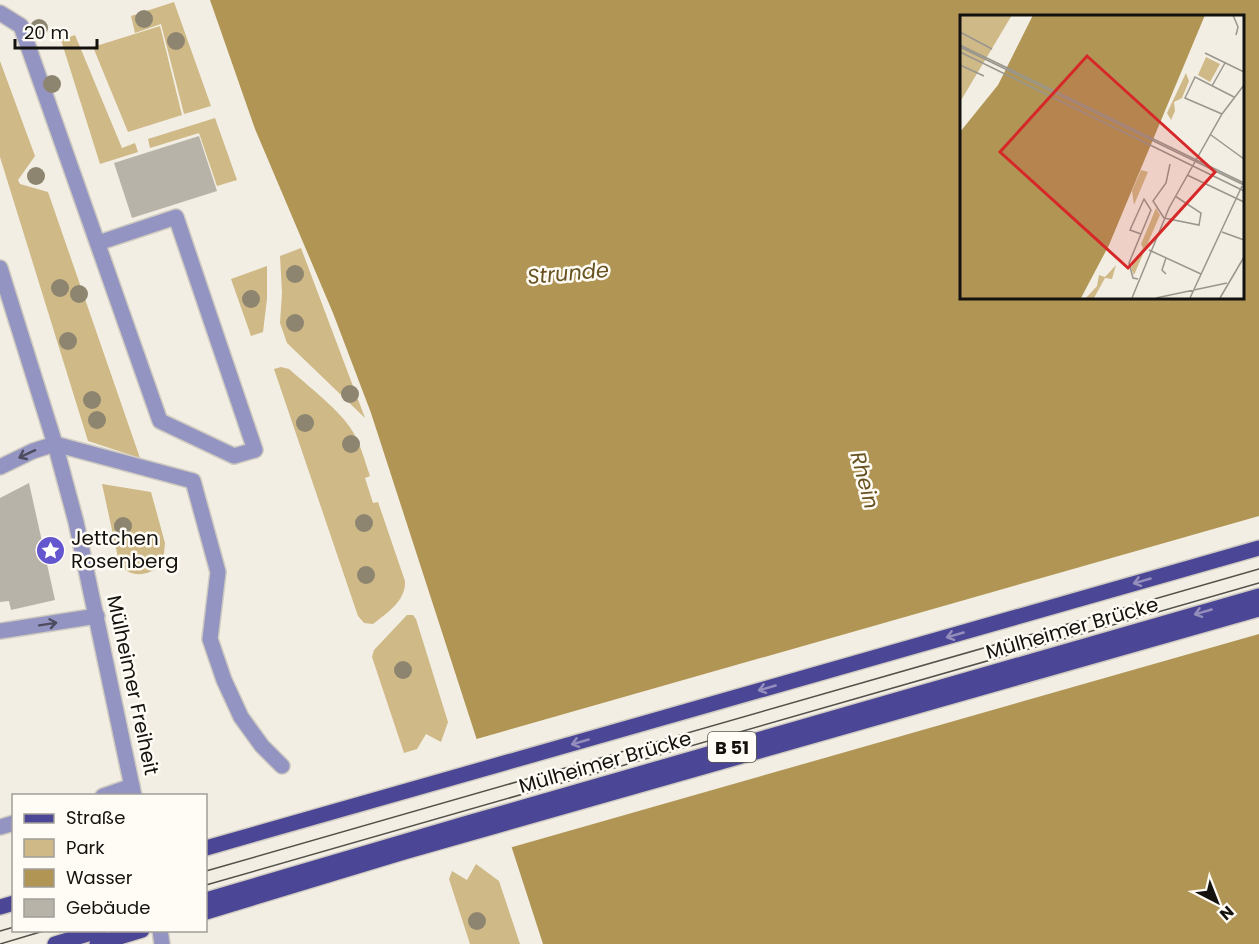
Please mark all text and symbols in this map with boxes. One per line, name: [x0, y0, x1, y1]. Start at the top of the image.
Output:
scale bar: [15, 12, 98, 50]
inset map: [960, 15, 1244, 298]
text: 20 m: [24, 20, 69, 45]
water label: Strunde: [526, 255, 610, 291]
water label: Rhein: [844, 448, 886, 512]
one-way arrow: [18, 449, 36, 461]
place label: Jettchen Rosenberg: [71, 524, 179, 575]
place icon: Jettchen Rosenberg: [34, 534, 66, 566]
one-way arrow: [1133, 576, 1152, 587]
street label: Mülheimer Brücke: [982, 590, 1162, 666]
street label: Mülheimer Freiheit: [100, 593, 166, 777]
one-way arrow: [1194, 607, 1213, 619]
one-way arrow: [38, 618, 58, 629]
one-way arrow: [946, 630, 965, 641]
one-way arrow: [758, 683, 777, 694]
street label: Mülheimer Brücke: [515, 724, 695, 800]
road number: B 51: [708, 732, 756, 762]
one-way arrow: [570, 736, 589, 748]
legend: [12, 794, 207, 932]
text: Straße: [66, 805, 125, 830]
text: Park: [66, 835, 105, 860]
text: Wasser: [66, 865, 133, 890]
north arrow: [1187, 872, 1247, 932]
text: Gebäude: [66, 895, 150, 920]
text: N: [1215, 900, 1239, 925]

